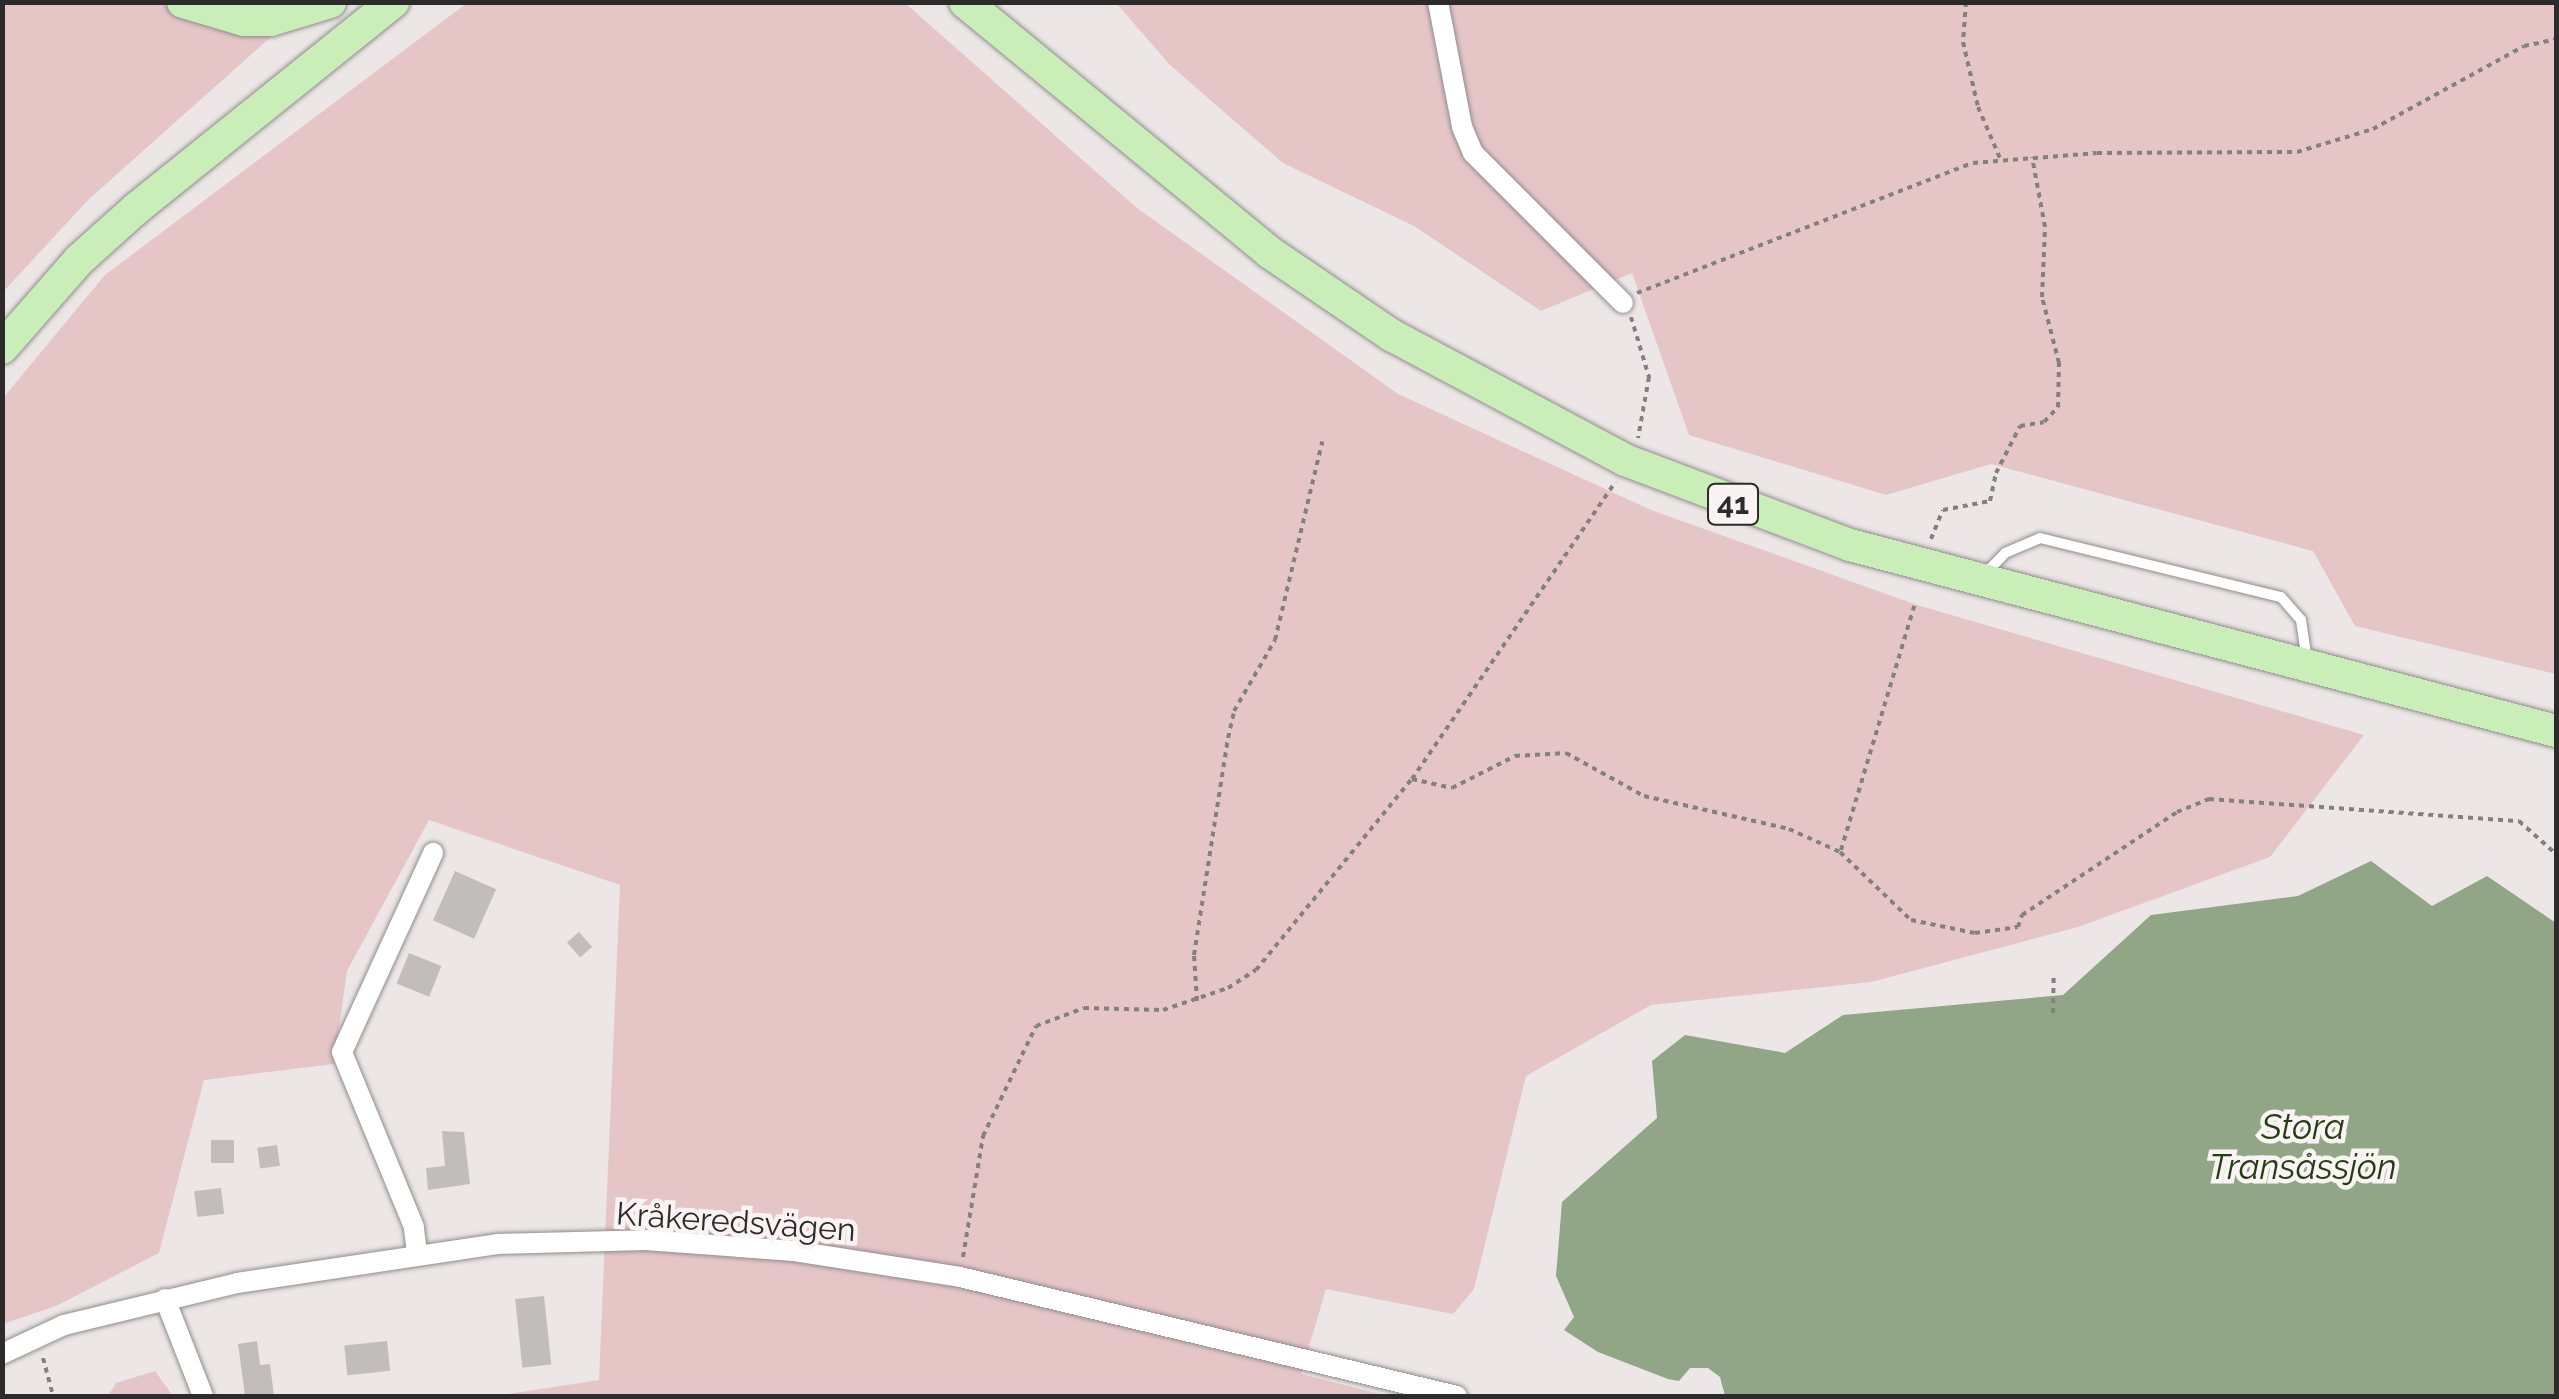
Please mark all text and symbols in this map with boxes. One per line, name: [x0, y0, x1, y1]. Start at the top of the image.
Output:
road number: 41: [1706, 479, 1760, 529]
water label: Stora Transåssjön: [2209, 1106, 2397, 1188]
street label: Kråkeredsvägen: [615, 1194, 857, 1250]

